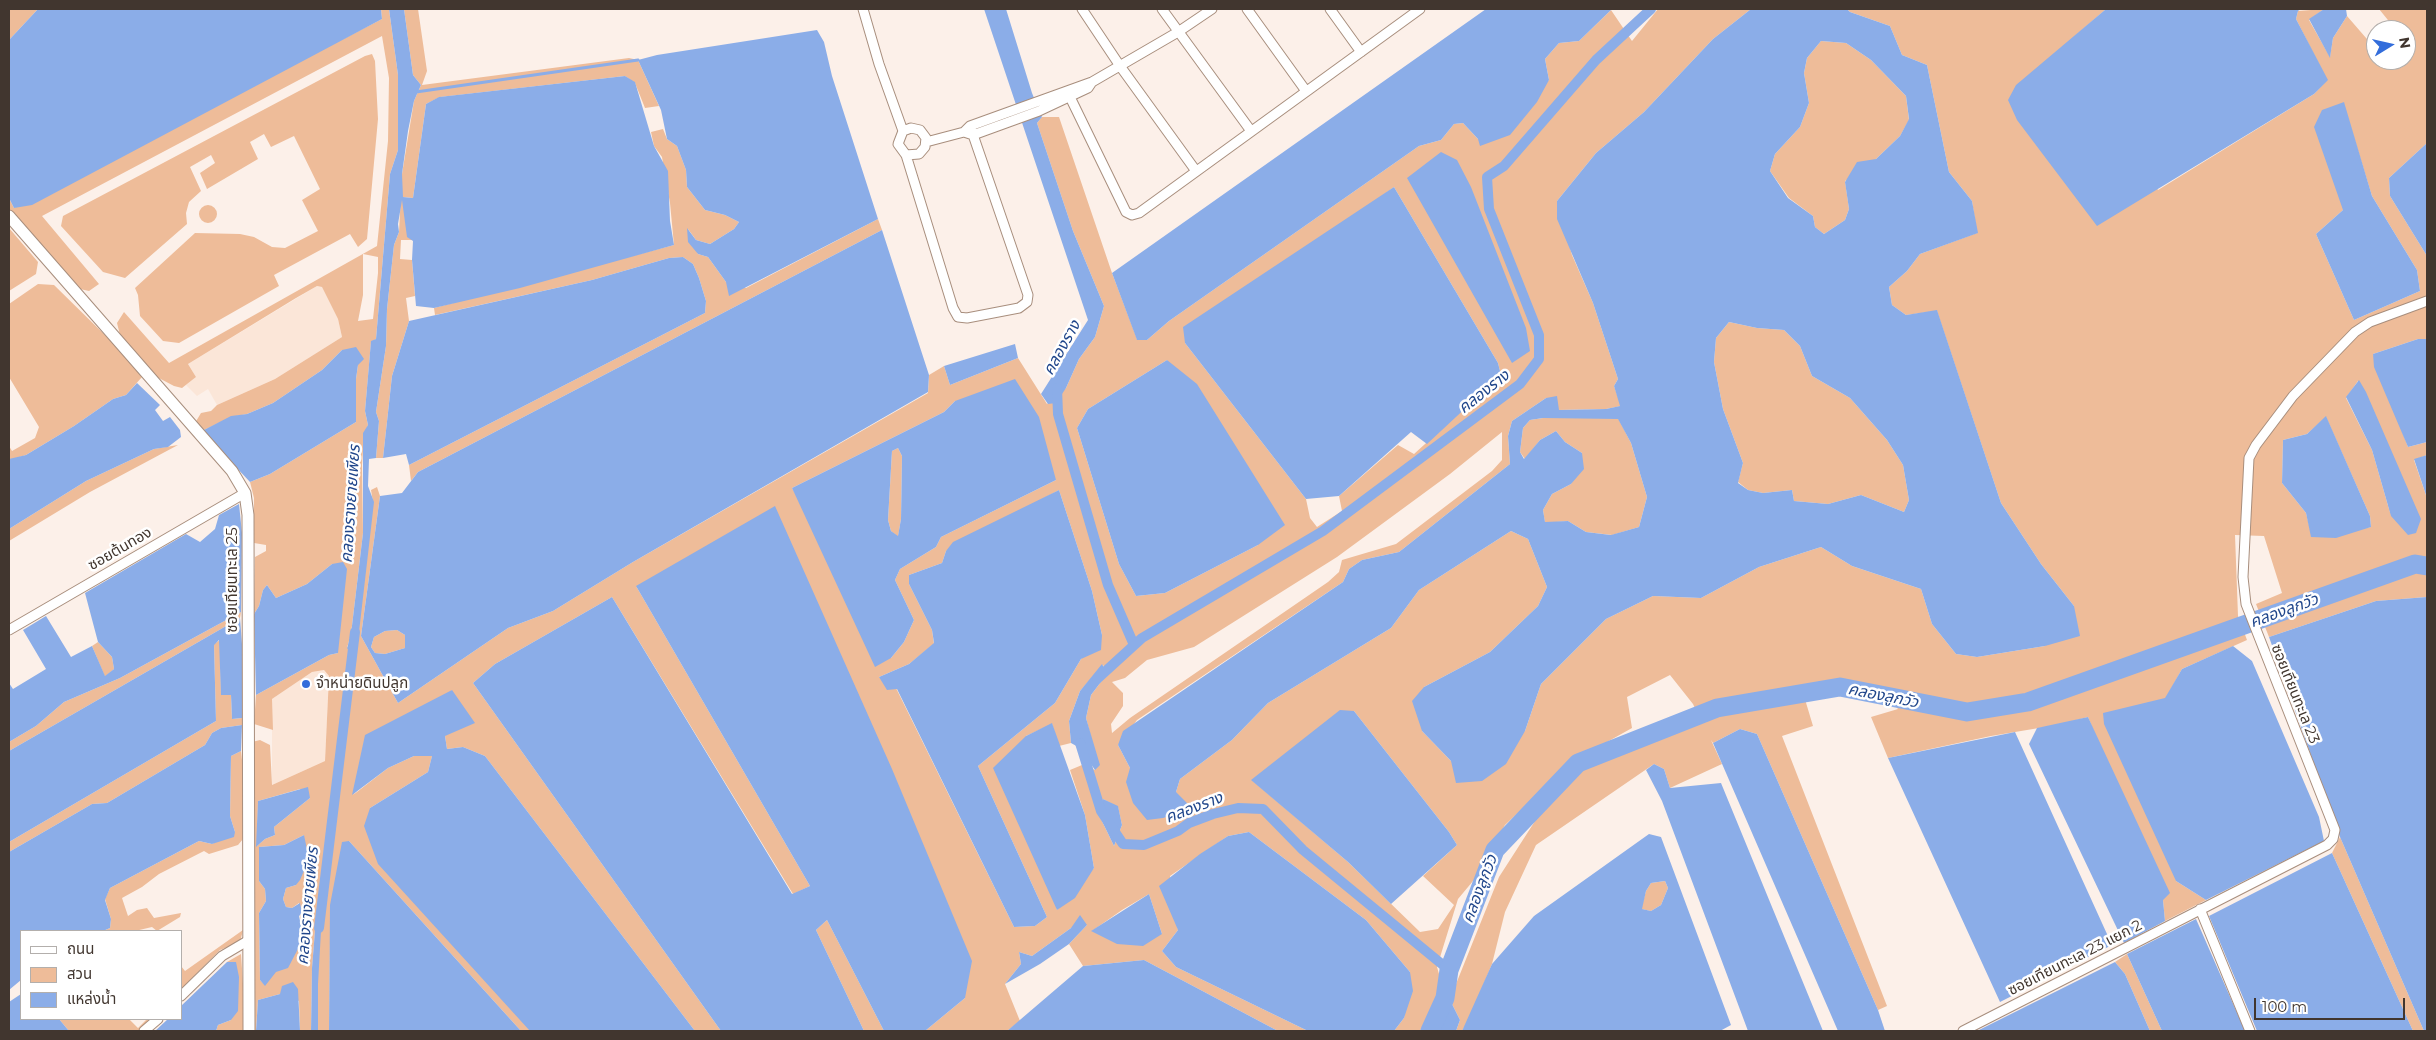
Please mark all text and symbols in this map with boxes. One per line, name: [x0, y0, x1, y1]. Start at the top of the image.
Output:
north arrow: [2366, 20, 2416, 70]
text: N: [2395, 36, 2415, 50]
water label: คลองราง: [1039, 317, 1085, 379]
water label: คลองราง: [1455, 366, 1513, 418]
water label: คลองรางยายเพียร: [337, 444, 365, 564]
street label: ซอยต้นทอง: [85, 524, 155, 574]
street label: ซอยเทียนทะเล 25: [224, 527, 242, 633]
water label: คลองลูกวัว: [2247, 590, 2321, 632]
street label: ซอยเทียนทะเล 23: [2267, 642, 2323, 746]
place label: จำหน่ายดินปลูก: [316, 675, 408, 693]
marker: จำหน่ายดินปลูก: [300, 678, 312, 690]
water label: คลองลูกวัว: [1846, 680, 1920, 712]
water label: คลองราง: [1163, 788, 1225, 828]
water label: คลองรางยายเพียร: [293, 846, 323, 966]
water label: คลองลูกวัว: [1458, 852, 1502, 926]
street label: ซอยเทียนทะเล 23 แยก 2: [2005, 916, 2145, 1000]
legend: [20, 930, 182, 1020]
text: ถนน: [67, 939, 94, 958]
text: สวน: [67, 964, 92, 983]
scale bar: [2256, 988, 2407, 1020]
text: แหล่งน้ำ: [67, 989, 116, 1008]
text: 100 m: [2262, 997, 2307, 1016]

